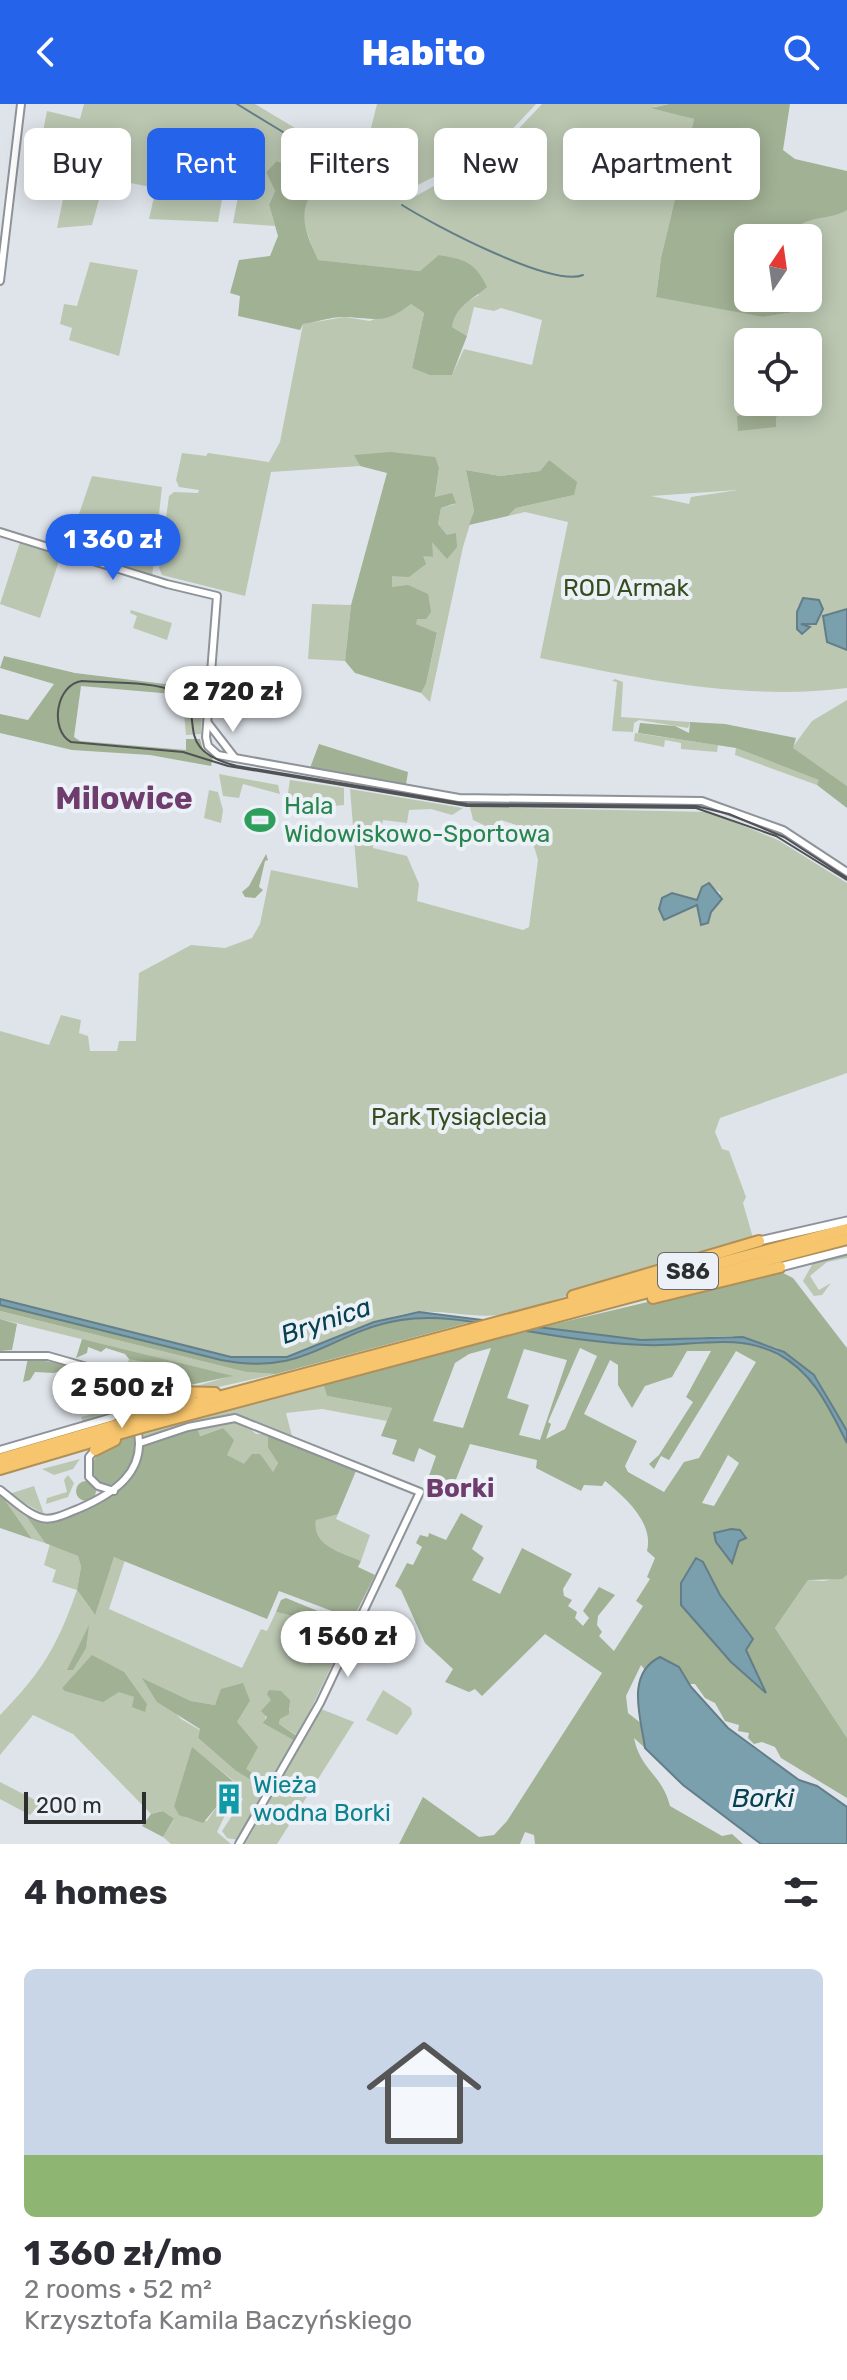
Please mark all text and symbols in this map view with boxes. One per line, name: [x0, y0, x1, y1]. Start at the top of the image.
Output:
icon: back: [24, 30, 68, 74]
icon: search: [779, 30, 823, 74]
text: Habito: [362, 31, 485, 74]
chip: Buy: [24, 128, 131, 200]
chip: Rent: [147, 128, 265, 200]
chip: Filters: [281, 128, 418, 200]
chip: New: [434, 128, 547, 200]
chip: Apartment: [563, 128, 760, 200]
north arrow: [734, 224, 822, 312]
map controls: [734, 224, 822, 416]
button: locate: [734, 328, 822, 416]
pin: 1 360 zł: [30, 514, 196, 582]
text: 1 360 zł: [63, 524, 163, 555]
park label: ROD Armak: [563, 574, 690, 602]
pin: 2 720 zł: [150, 666, 316, 734]
text: 2 720 zł: [183, 676, 283, 707]
district label: Milowice: [55, 779, 193, 817]
place label: Hala Widowiskowo-Sportowa: [284, 792, 550, 848]
sports icon: Hala Widowiskowo-Sportowa: [243, 803, 277, 837]
park label: Park Tysiąclecia: [371, 1103, 547, 1131]
road number: S86: [658, 1253, 718, 1289]
water label: Brynica: [277, 1291, 375, 1351]
pin: 2 500 zł: [39, 1362, 205, 1430]
text: 2 500 zł: [70, 1372, 174, 1403]
district label: Borki: [426, 1473, 494, 1504]
pin: 1 560 zł: [265, 1611, 431, 1679]
text: 1 560 zł: [299, 1621, 397, 1652]
place label: Wieża wodna Borki: [253, 1771, 391, 1827]
building icon: Wieża wodna Borki: [212, 1782, 246, 1816]
water label: Borki: [732, 1783, 795, 1814]
scale bar: [24, 1788, 146, 1824]
text: 200 m: [36, 1792, 102, 1819]
icon: filters: [779, 1870, 823, 1914]
text: 4 homes: [24, 1872, 167, 1913]
icon: home: [352, 2021, 496, 2165]
text: 1 360 zł/mo: [24, 2233, 222, 2274]
text: 2 rooms · 52 m²: [24, 2274, 212, 2305]
text: Krzysztofa Kamila Baczyńskiego: [24, 2305, 412, 2336]

